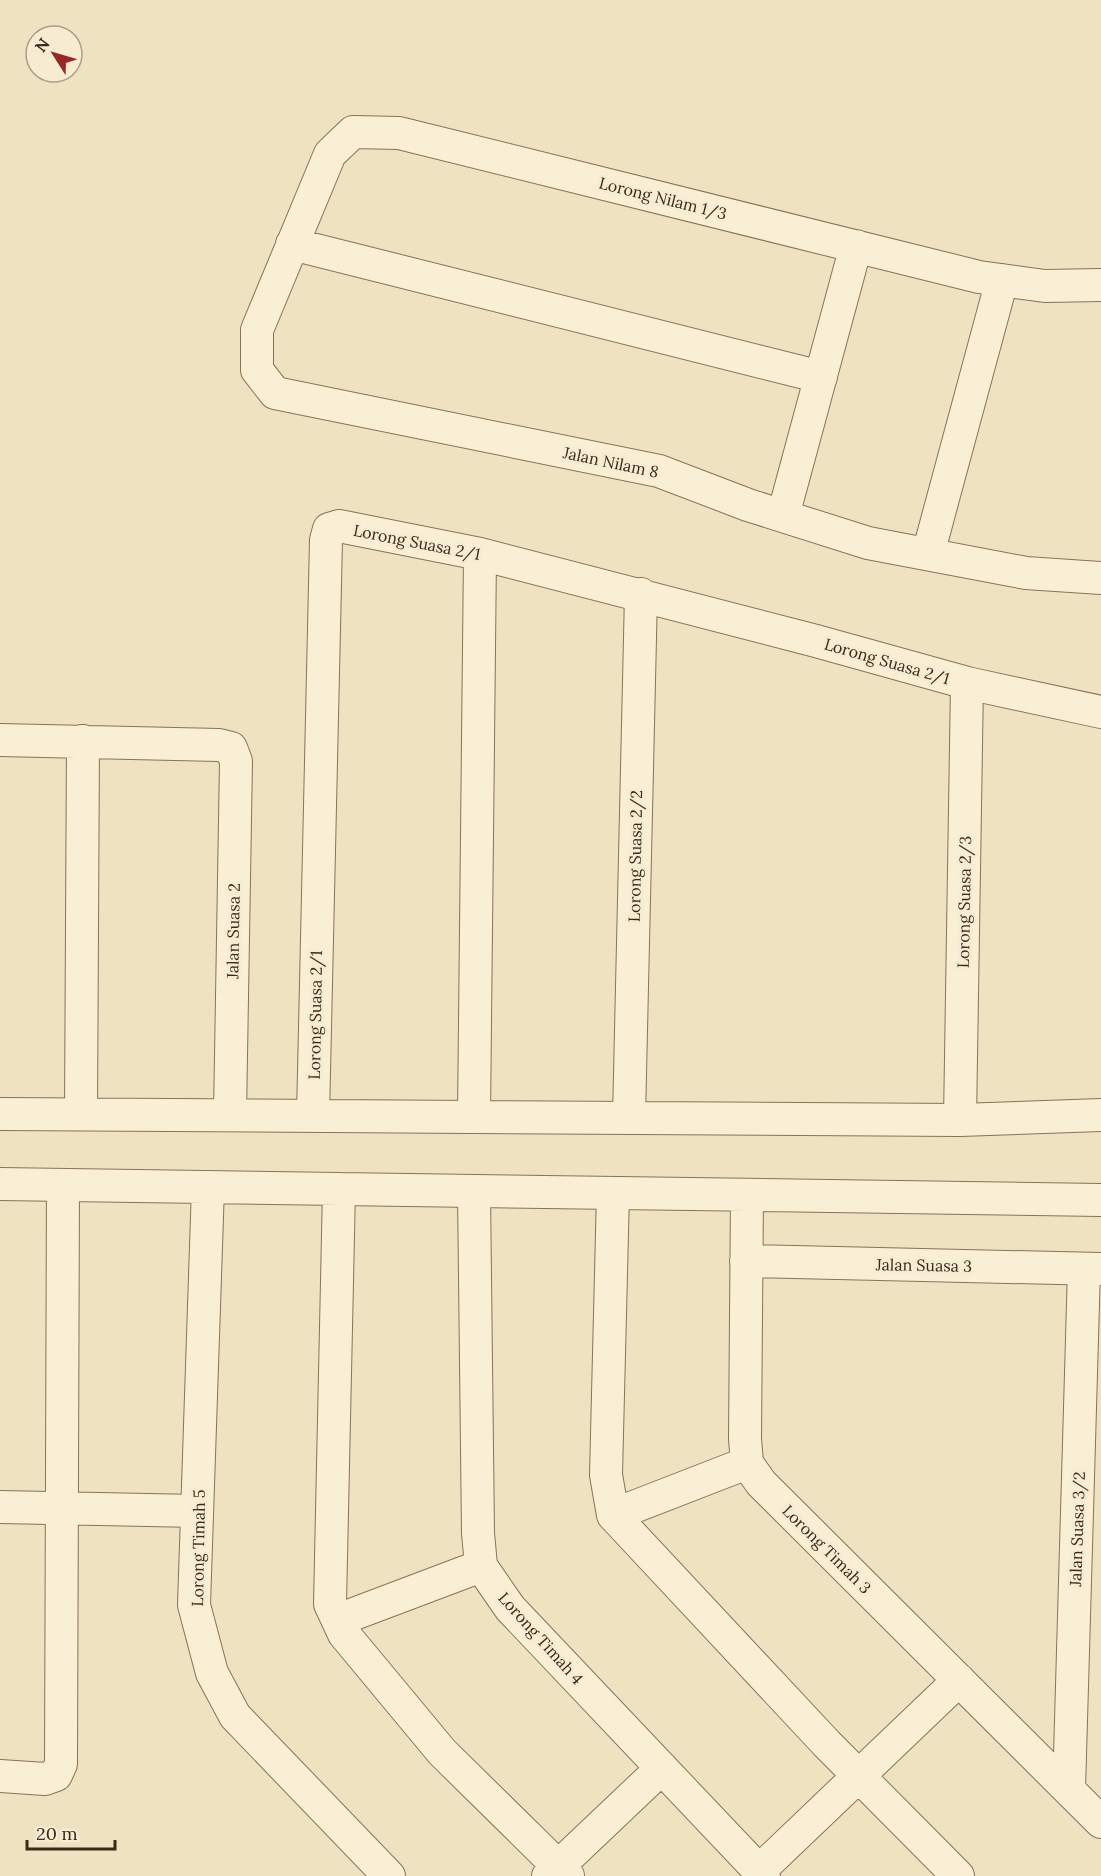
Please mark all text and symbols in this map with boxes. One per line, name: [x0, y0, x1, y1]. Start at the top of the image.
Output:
north arrow: [24, 24, 84, 84]
text: N: [30, 34, 54, 56]
street label: Lorong Nilam 1/3: [597, 172, 729, 225]
street label: Jalan Nilam 8: [560, 442, 661, 482]
street label: Lorong Suasa 2/1: [351, 520, 483, 565]
street label: Lorong Suasa 2/1: [822, 634, 952, 689]
street label: Lorong Suasa 2/2: [624, 790, 647, 922]
street label: Lorong Suasa 2/3: [953, 836, 976, 968]
street label: Jalan Suasa 2: [222, 883, 244, 980]
street label: Lorong Suasa 2/1: [304, 950, 327, 1080]
street label: Jalan Suasa 3: [875, 1254, 972, 1276]
street label: Jalan Suasa 3/2: [1065, 1471, 1090, 1588]
street label: Lorong Timah 5: [187, 1489, 209, 1607]
street label: Lorong Timah 3: [778, 1500, 876, 1598]
street label: Lorong Timah 4: [494, 1588, 588, 1689]
scale bar: [27, 1813, 116, 1851]
text: 20 m: [36, 1822, 78, 1845]

